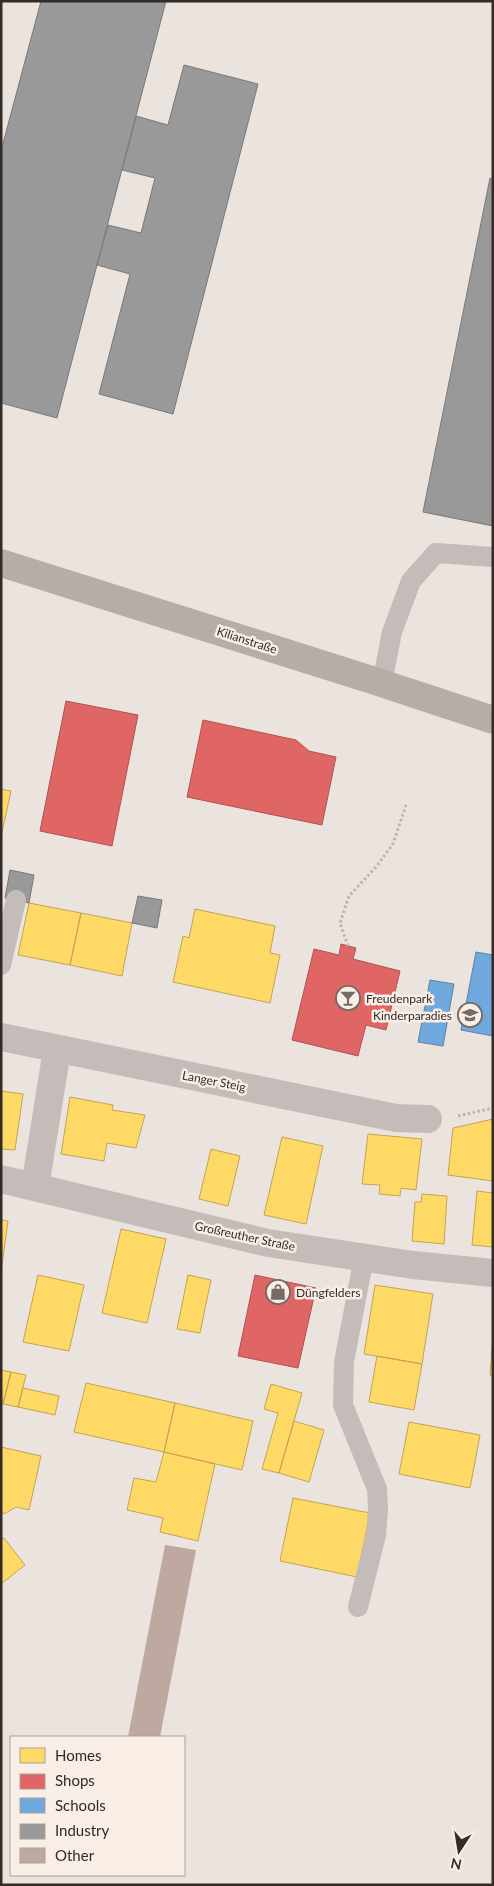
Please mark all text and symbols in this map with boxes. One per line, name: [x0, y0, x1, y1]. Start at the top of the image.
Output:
street label: Kilianstraße: [215, 623, 279, 657]
bar icon: Freudenpark: [335, 985, 361, 1011]
place label: Freudenpark: [366, 991, 433, 1006]
school or university icon: Kinderparadies: [457, 1002, 483, 1028]
place label: Kinderparadies: [373, 1008, 452, 1023]
street label: Langer Steig: [181, 1067, 247, 1095]
street label: Großreuther Straße: [193, 1218, 297, 1254]
shop icon: Düngfelders: [265, 1279, 291, 1305]
place label: Düngfelders: [296, 1285, 360, 1300]
legend: [10, 1736, 185, 1876]
text: Homes: [55, 1746, 101, 1764]
text: Shops: [55, 1771, 95, 1789]
text: Schools: [55, 1796, 106, 1814]
text: Industry: [55, 1821, 110, 1839]
north arrow: [434, 1826, 484, 1876]
text: Other: [55, 1846, 95, 1864]
text: N: [449, 1855, 463, 1874]

